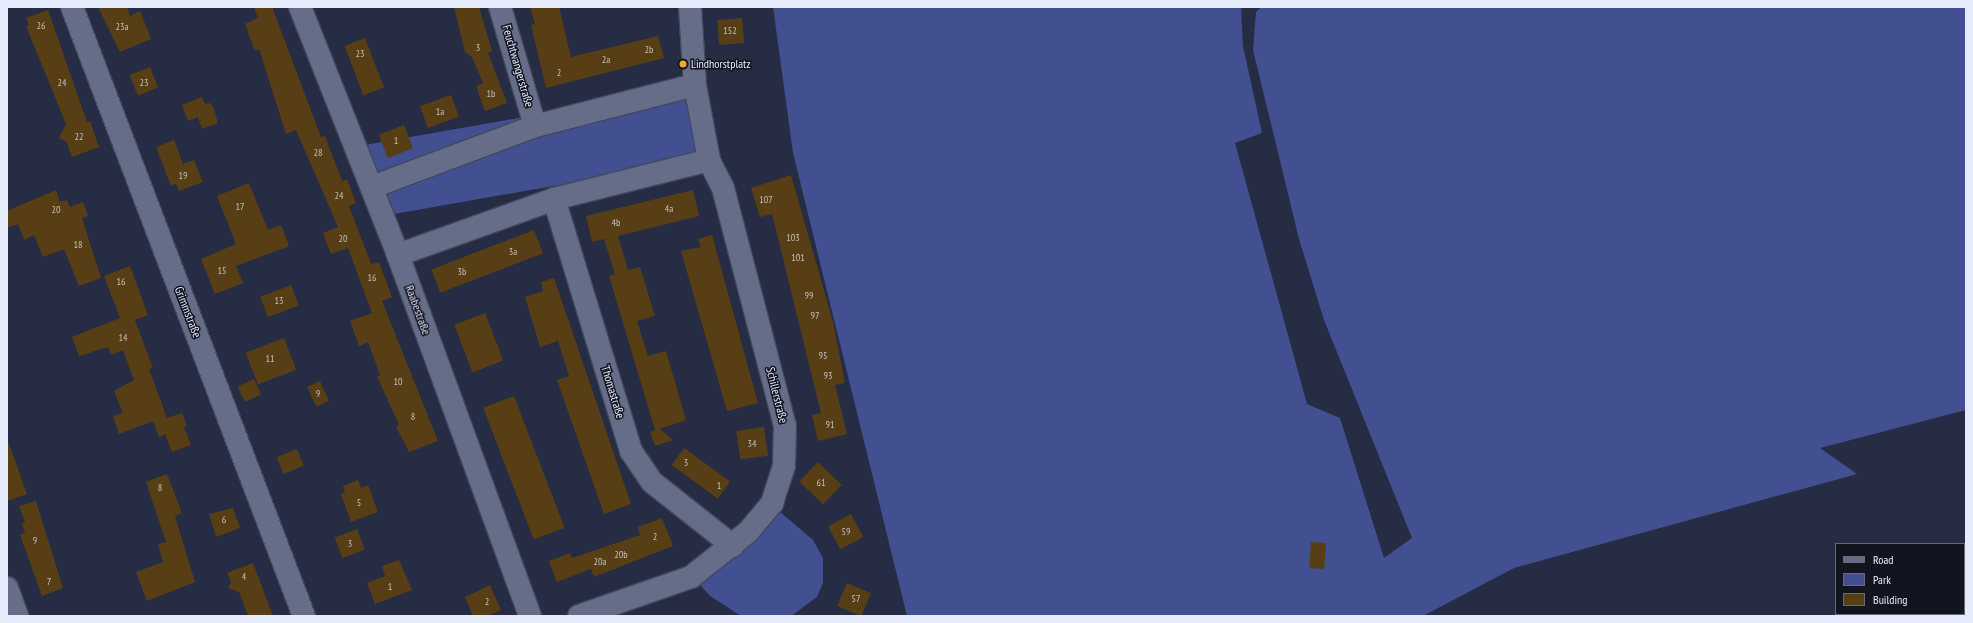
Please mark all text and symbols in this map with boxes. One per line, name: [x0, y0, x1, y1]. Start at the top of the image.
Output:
house number: 26: [37, 20, 45, 32]
house number: 23a: [116, 21, 128, 33]
street label: Feuchtwangerstraße: [499, 23, 537, 109]
house number: 152: [723, 25, 737, 37]
house number: 3: [476, 42, 480, 54]
house number: 2b: [645, 44, 653, 56]
house number: 23: [356, 48, 364, 60]
house number: 2a: [602, 54, 610, 66]
place label: Lindhorstplatz: [691, 57, 751, 71]
marker: Lindhorstplatz: [678, 59, 688, 69]
house number: 2: [557, 67, 561, 79]
house number: 24: [58, 77, 66, 89]
house number: 23: [140, 77, 148, 89]
house number: 1b: [487, 88, 495, 100]
house number: 1a: [436, 106, 444, 118]
house number: 22: [75, 131, 83, 143]
house number: 1: [394, 135, 398, 147]
house number: 28: [314, 147, 322, 159]
house number: 19: [179, 170, 187, 182]
house number: 24: [335, 190, 343, 202]
house number: 107: [759, 194, 773, 206]
house number: 17: [236, 201, 244, 213]
house number: 4a: [665, 203, 673, 215]
house number: 20: [52, 204, 60, 216]
house number: 4b: [612, 217, 620, 229]
house number: 103: [786, 232, 800, 244]
house number: 20: [339, 233, 347, 245]
house number: 18: [74, 239, 82, 251]
house number: 3a: [509, 246, 517, 258]
house number: 101: [791, 252, 805, 264]
house number: 15: [218, 265, 226, 277]
house number: 3b: [458, 266, 466, 278]
house number: 16: [368, 272, 376, 284]
house number: 16: [117, 276, 125, 288]
street label: Raabestraße: [402, 283, 434, 337]
street label: Grimmstraße: [172, 284, 204, 340]
house number: 99: [805, 290, 813, 302]
house number: 13: [275, 295, 283, 307]
house number: 97: [811, 310, 819, 322]
house number: 14: [119, 332, 127, 344]
house number: 95: [819, 350, 827, 362]
house number: 11: [266, 353, 274, 365]
street label: Thomastraße: [598, 364, 628, 420]
street label: Schillerstraße: [763, 365, 791, 425]
house number: 93: [824, 370, 832, 382]
house number: 10: [394, 376, 402, 388]
house number: 9: [316, 388, 320, 400]
house number: 8: [411, 411, 415, 423]
house number: 91: [826, 419, 834, 431]
house number: 34: [748, 438, 756, 450]
house number: 3: [684, 457, 688, 469]
house number: 61: [817, 477, 825, 489]
house number: 1: [717, 480, 721, 492]
house number: 8: [158, 482, 162, 494]
house number: 5: [357, 497, 361, 509]
house number: 6: [222, 514, 226, 526]
house number: 59: [842, 526, 850, 538]
house number: 2: [653, 531, 657, 543]
house number: 9: [33, 535, 37, 547]
house number: 3: [348, 538, 352, 550]
legend: [1835, 543, 1965, 615]
house number: 20b: [614, 549, 628, 561]
text: Road: [1873, 552, 1893, 567]
house number: 20a: [594, 556, 606, 568]
house number: 4: [242, 571, 246, 583]
text: Park: [1873, 572, 1891, 587]
house number: 7: [47, 576, 51, 588]
house number: 1: [388, 581, 392, 593]
text: Building: [1873, 592, 1908, 607]
house number: 57: [852, 593, 860, 605]
house number: 2: [485, 596, 489, 608]

